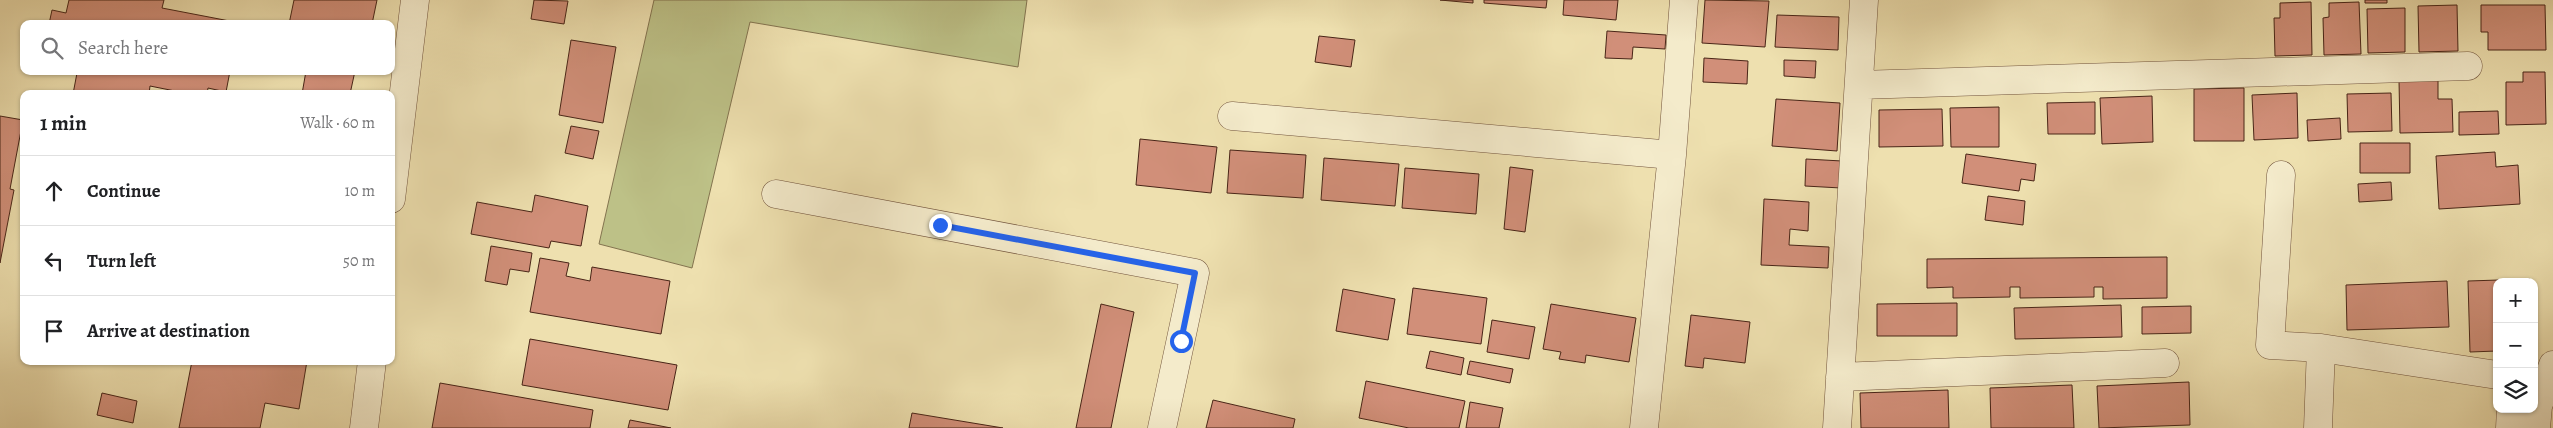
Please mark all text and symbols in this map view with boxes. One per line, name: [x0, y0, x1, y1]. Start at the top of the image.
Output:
search box: [20, 20, 395, 75]
icon: search: [38, 34, 66, 62]
text: Search here: [78, 35, 168, 61]
text: 1 min: [40, 109, 87, 137]
text: Walk · 60 m: [300, 112, 375, 134]
icon: ahead: [40, 177, 68, 205]
text: Continue: [87, 178, 161, 204]
text: 10 m: [345, 180, 375, 202]
route end: [929, 214, 952, 237]
icon: left: [40, 247, 68, 275]
text: Turn left: [87, 248, 156, 274]
text: 50 m: [343, 250, 375, 272]
map controls: [2493, 278, 2538, 413]
button: +: [2493, 278, 2538, 323]
icon: arrive: [40, 317, 68, 345]
text: Arrive at destination: [87, 318, 250, 344]
button: −: [2493, 323, 2538, 368]
route start: [1170, 330, 1193, 353]
button: layers: [2493, 368, 2538, 413]

